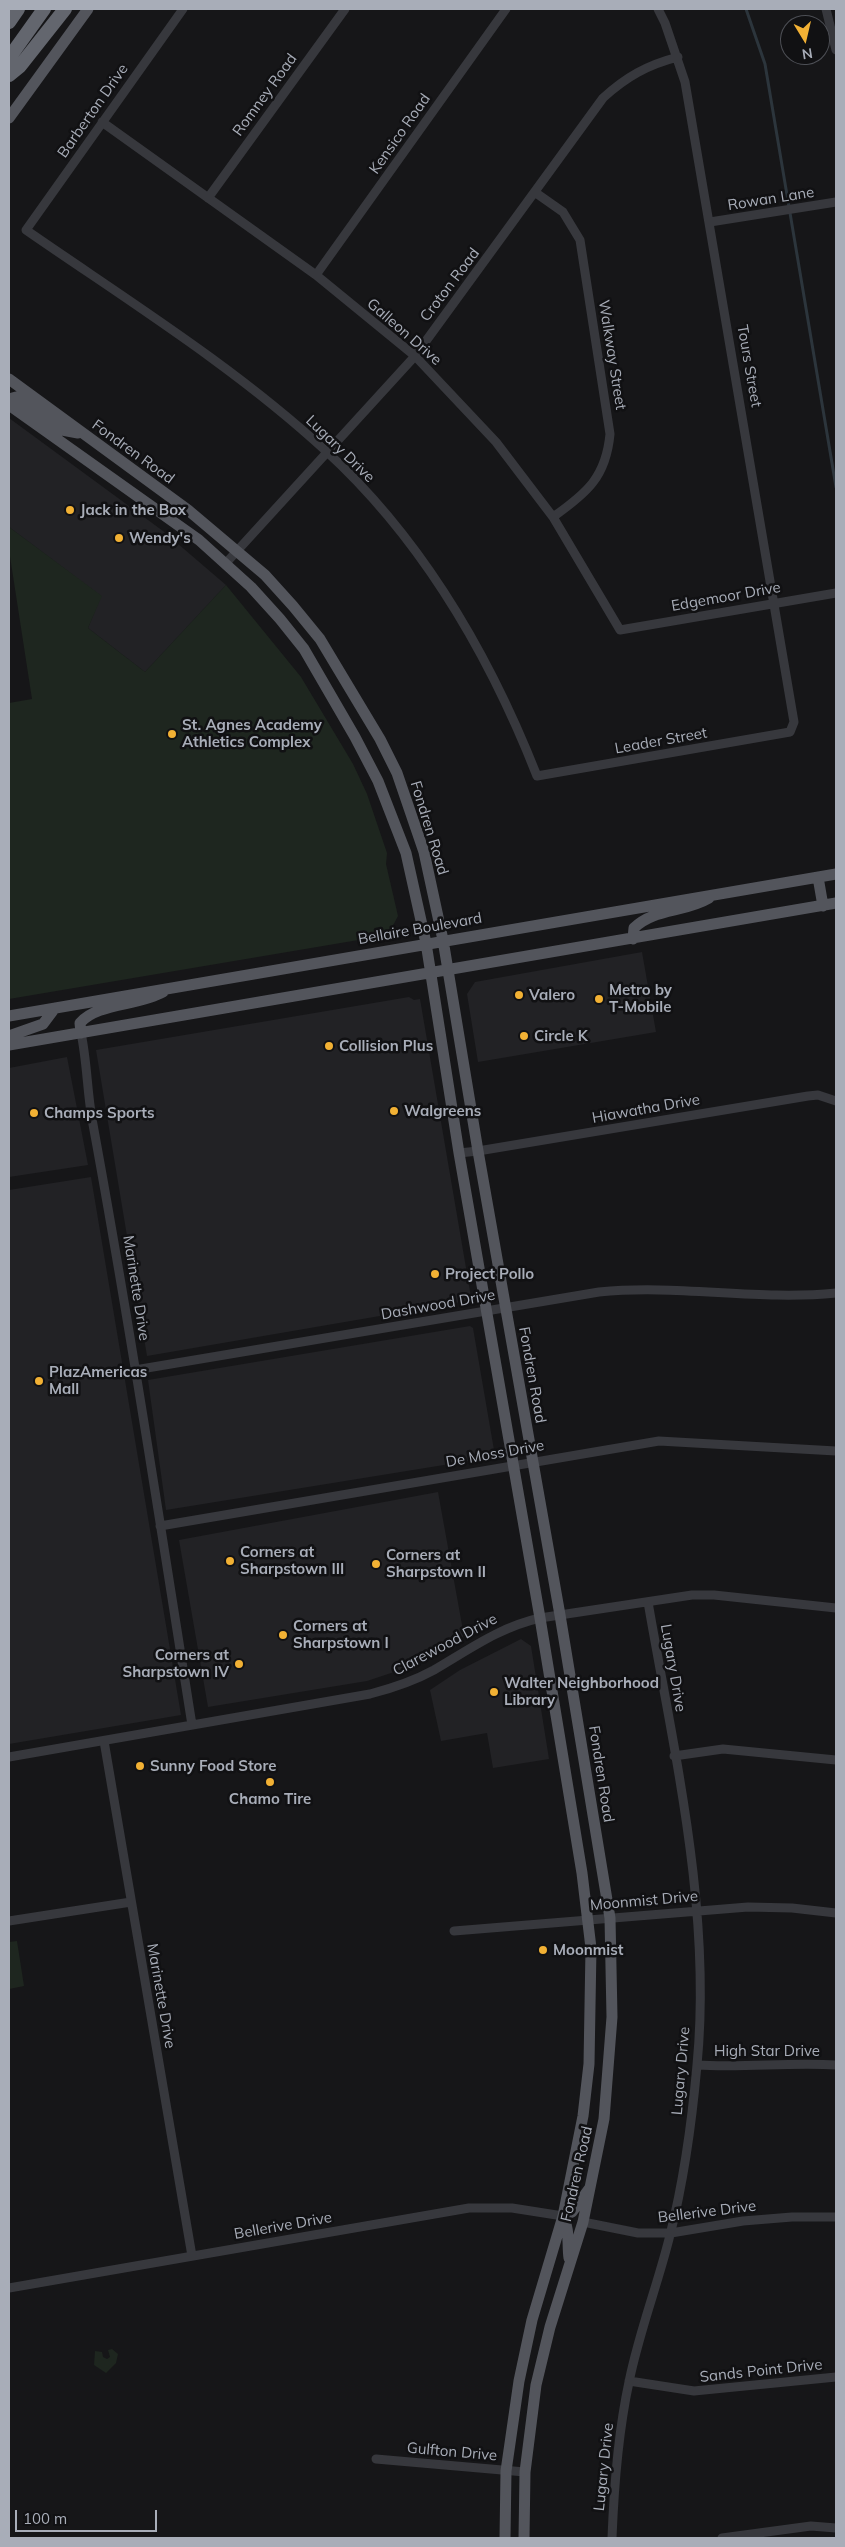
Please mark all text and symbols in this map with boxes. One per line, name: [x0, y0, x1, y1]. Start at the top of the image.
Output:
north arrow: [780, 15, 830, 65]
text: N: [801, 44, 814, 64]
street label: Romney Road: [229, 50, 301, 140]
street label: Barberton Drive: [54, 61, 132, 161]
street label: Kensico Road: [366, 90, 434, 178]
street label: Rowan Lane: [726, 183, 816, 215]
street label: Croton Road: [417, 245, 483, 325]
street label: Galleon Drive: [363, 295, 445, 369]
street label: Walkway Street: [594, 299, 630, 411]
street label: Tours Street: [733, 323, 765, 409]
street label: Lugary Drive: [302, 412, 378, 486]
street label: Fondren Road: [88, 416, 178, 488]
place label: Jack in the Box: [80, 501, 186, 519]
marker: Jack in the Box: [64, 504, 76, 516]
place label: Wendy's: [129, 529, 191, 547]
marker: Wendy's: [113, 532, 125, 544]
street label: Edgemoor Drive: [670, 579, 782, 615]
place label: St. Agnes Academy Athletics Complex: [182, 716, 322, 751]
street label: Leader Street: [614, 724, 708, 758]
marker: St. Agnes Academy Athletics Complex: [166, 728, 178, 740]
street label: Fondren Road: [406, 779, 452, 877]
street label: Bellaire Boulevard: [357, 909, 483, 949]
place label: Metro by T-Mobile: [609, 981, 672, 1016]
place label: Valero: [529, 986, 575, 1004]
marker: Valero: [513, 989, 525, 1001]
marker: Metro by T-Mobile: [593, 993, 605, 1005]
place label: Circle K: [534, 1027, 588, 1045]
marker: Circle K: [518, 1030, 530, 1042]
place label: Collision Plus: [339, 1037, 433, 1055]
marker: Collision Plus: [323, 1040, 335, 1052]
street label: Hiawatha Drive: [591, 1091, 701, 1127]
place label: Walgreens: [404, 1102, 481, 1120]
place label: Champs Sports: [44, 1104, 154, 1122]
marker: Walgreens: [388, 1105, 400, 1117]
marker: Champs Sports: [28, 1107, 40, 1119]
street label: Marinette Drive: [119, 1234, 153, 1342]
place label: Project Pollo: [445, 1265, 534, 1283]
marker: Project Pollo: [429, 1268, 441, 1280]
street label: Dashwood Drive: [380, 1286, 496, 1324]
street label: Fondren Road: [515, 1325, 549, 1425]
place label: PlazAmericas Mall: [49, 1363, 147, 1398]
marker: PlazAmericas Mall: [33, 1375, 45, 1387]
street label: De Moss Drive: [444, 1436, 546, 1472]
place label: Corners at Sharpstown III: [240, 1543, 344, 1578]
place label: Corners at Sharpstown II: [386, 1546, 486, 1581]
marker: Corners at Sharpstown III: [224, 1555, 236, 1567]
marker: Corners at Sharpstown II: [370, 1558, 382, 1570]
street label: Clarewood Drive: [390, 1610, 500, 1680]
place label: Corners at Sharpstown I: [293, 1617, 389, 1652]
street label: Lugary Drive: [656, 1623, 690, 1713]
marker: Corners at Sharpstown I: [277, 1629, 289, 1641]
place label: Corners at Sharpstown IV: [123, 1646, 229, 1681]
marker: Corners at Sharpstown IV: [233, 1658, 245, 1670]
place label: Walter Neighborhood Library: [504, 1674, 659, 1709]
marker: Walter Neighborhood Library: [488, 1686, 500, 1698]
street label: Fondren Road: [584, 1724, 618, 1824]
place label: Sunny Food Store: [150, 1757, 276, 1775]
marker: Sunny Food Store: [134, 1760, 146, 1772]
marker: Chamo Tire: [264, 1776, 276, 1788]
place label: Chamo Tire: [229, 1790, 311, 1808]
street label: Moonmist Drive: [589, 1887, 699, 1915]
place label: Moonmist: [553, 1941, 623, 1959]
street label: Marinette Drive: [143, 1942, 179, 2050]
marker: Moonmist: [537, 1944, 549, 1956]
street label: Lugary Drive: [668, 2026, 694, 2116]
street label: High Star Drive: [714, 2042, 820, 2060]
street label: Fondren Road: [557, 2124, 597, 2224]
street label: Bellerive Drive: [657, 2197, 757, 2227]
street label: Bellerive Drive: [233, 2209, 333, 2243]
street label: Sands Point Drive: [699, 2356, 823, 2386]
street label: Lugary Drive: [590, 2422, 618, 2512]
street label: Gulfton Drive: [406, 2439, 498, 2465]
scale bar: [18, 2500, 160, 2532]
text: 100 m: [23, 2509, 67, 2528]

